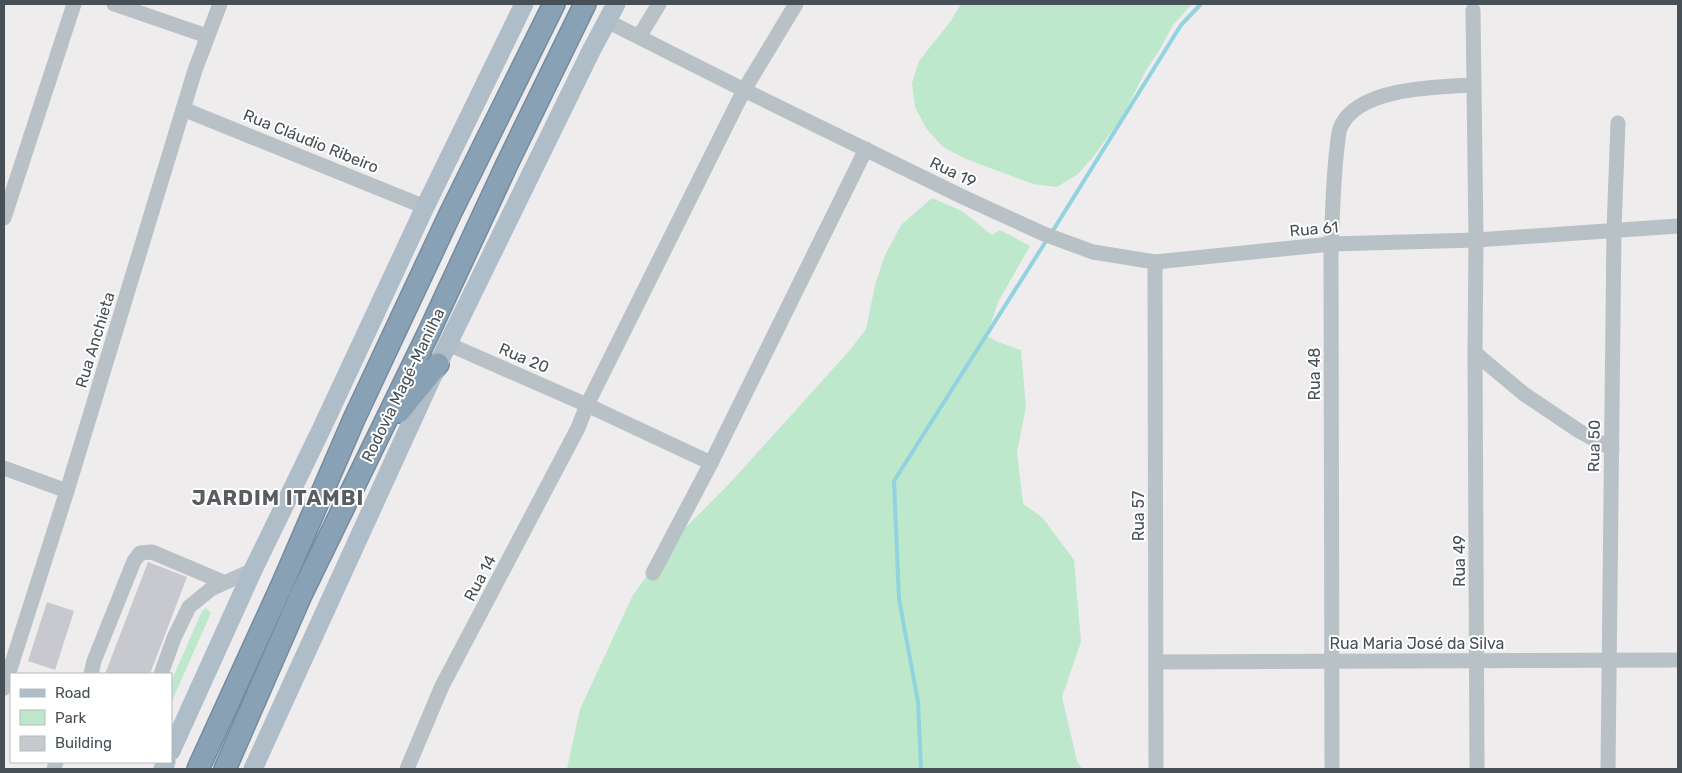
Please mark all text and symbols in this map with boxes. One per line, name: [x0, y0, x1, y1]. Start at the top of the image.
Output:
street label: Rua Cláudio Ribeiro: [241, 105, 381, 177]
street label: Rua 19: [927, 153, 979, 191]
street label: Rua 61: [1289, 217, 1339, 241]
street label: Rua Anchieta: [71, 290, 119, 390]
street label: Rodovia Magé-Manilha: [357, 305, 449, 465]
street label: Rua 20: [496, 339, 552, 377]
street label: Rua 48: [1305, 348, 1324, 400]
street label: Rua 50: [1584, 420, 1604, 472]
district label: JARDIM ITAMBI: [192, 485, 364, 510]
street label: Rua 57: [1129, 491, 1148, 541]
street label: Rua 49: [1450, 535, 1469, 587]
street label: Rua 14: [460, 552, 500, 604]
street label: Rua Maria José da Silva: [1330, 634, 1504, 653]
legend: [10, 673, 172, 763]
text: Road: [55, 684, 91, 702]
text: Park: [55, 709, 86, 727]
text: Building: [55, 734, 112, 752]

